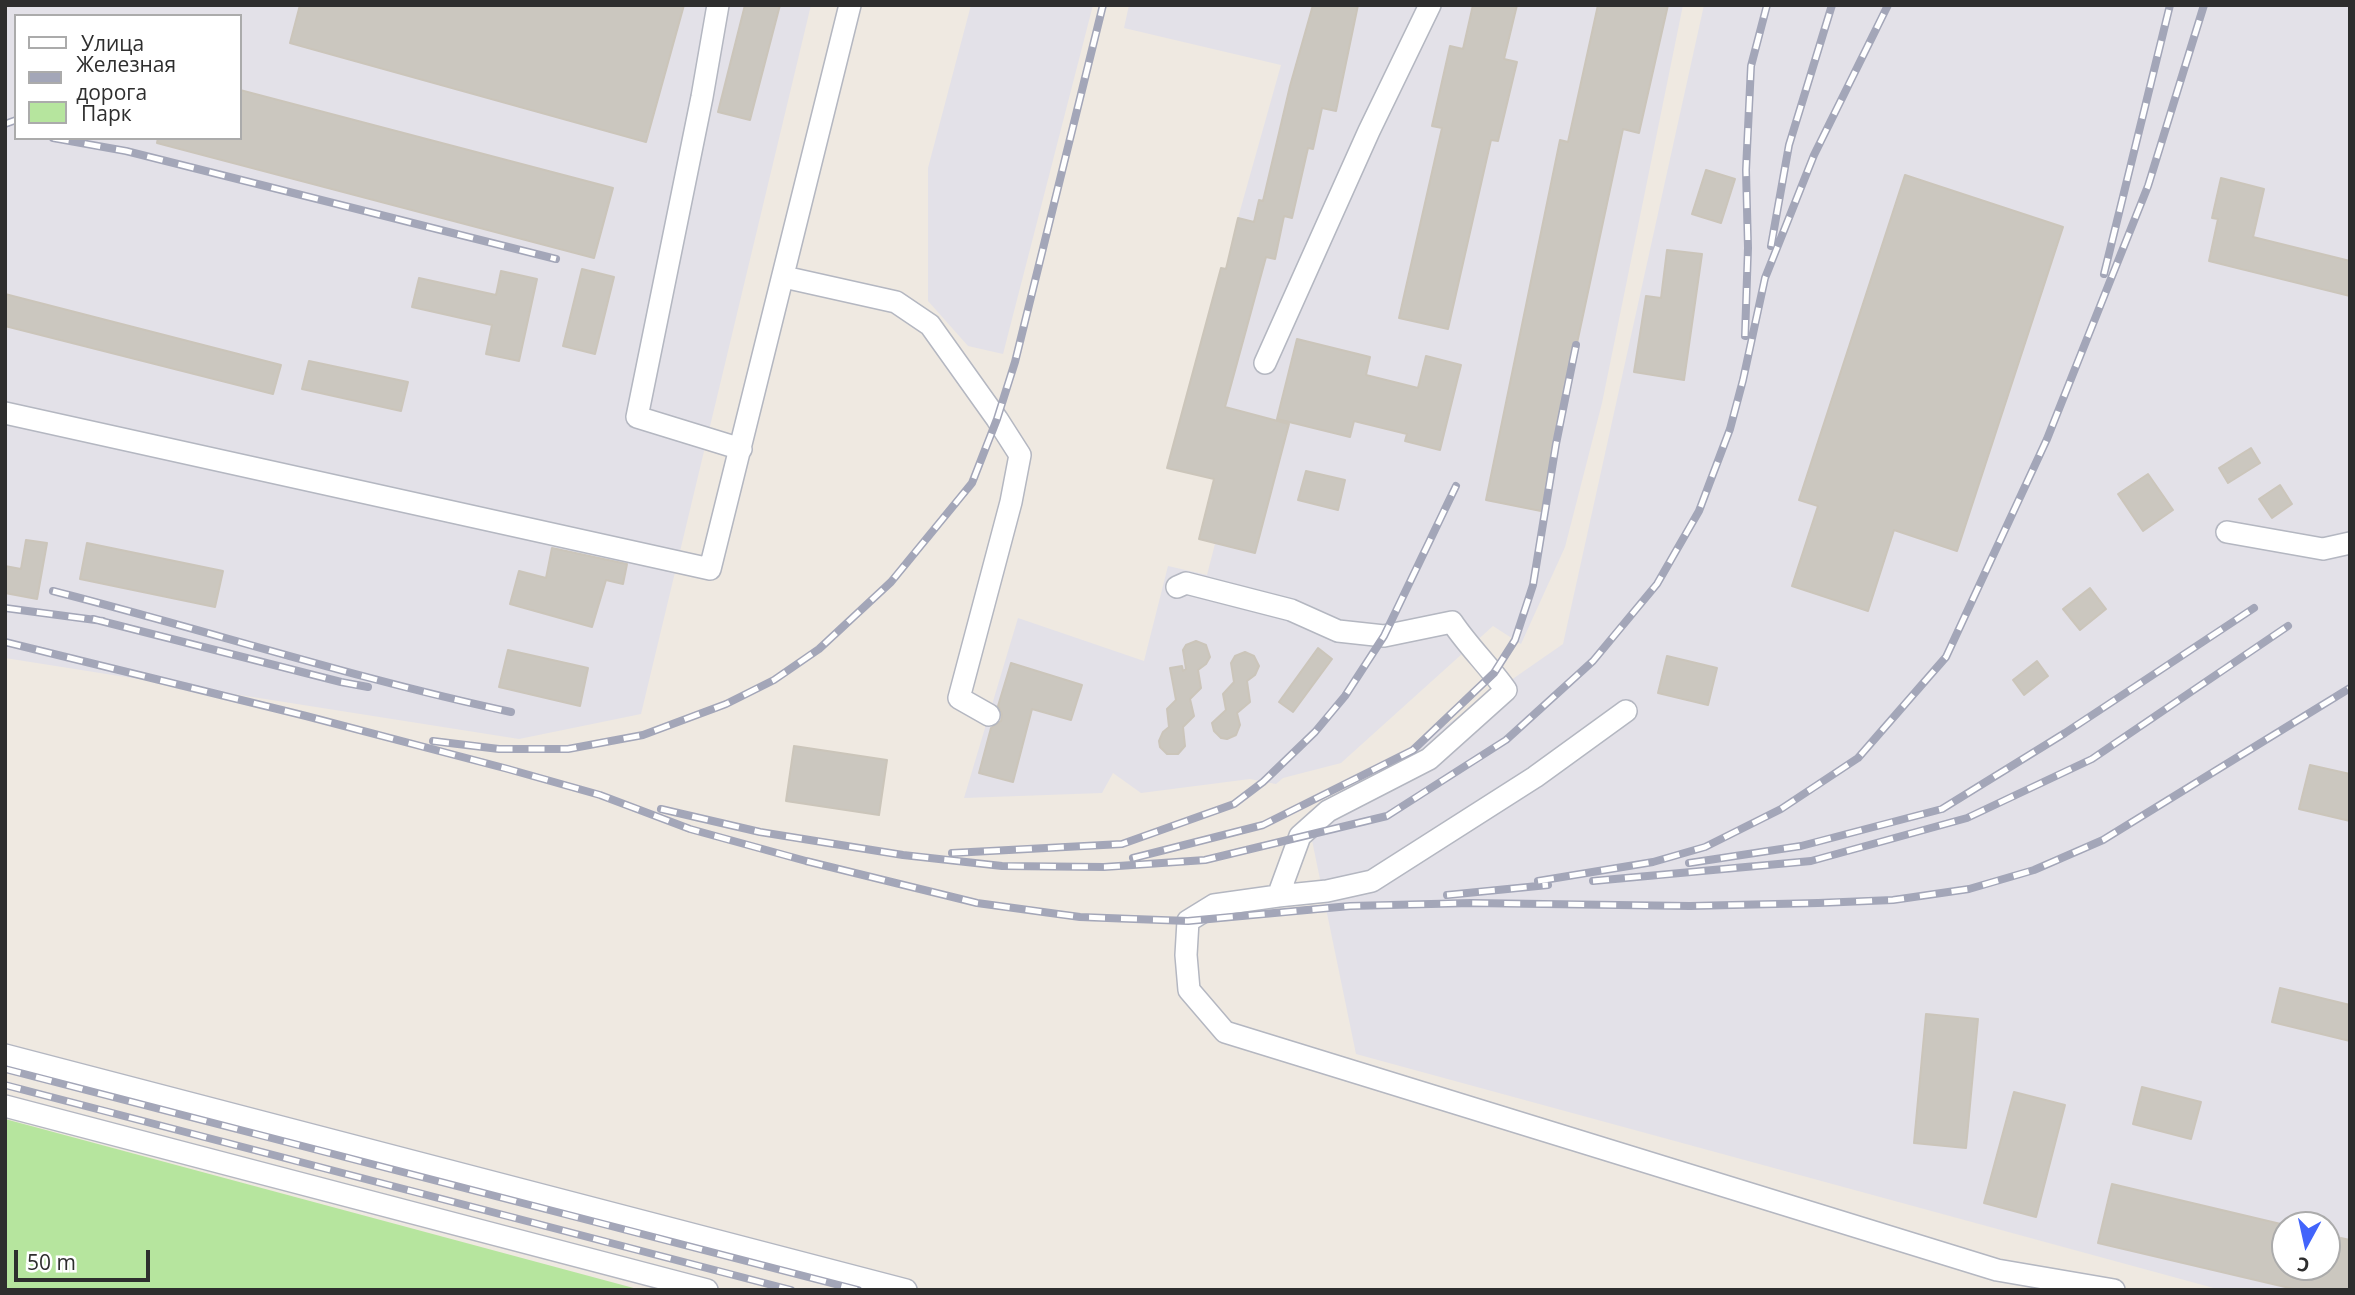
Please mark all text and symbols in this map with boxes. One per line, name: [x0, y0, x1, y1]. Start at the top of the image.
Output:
legend: [14, 14, 242, 140]
text: Улица: [81, 29, 144, 57]
text: Железная дорога: [76, 50, 176, 106]
text: Парк: [81, 99, 132, 127]
north arrow: [2271, 1211, 2341, 1281]
scale bar: [18, 1236, 154, 1280]
text: 50 m: [27, 1248, 76, 1276]
text: С: [2296, 1251, 2311, 1279]

